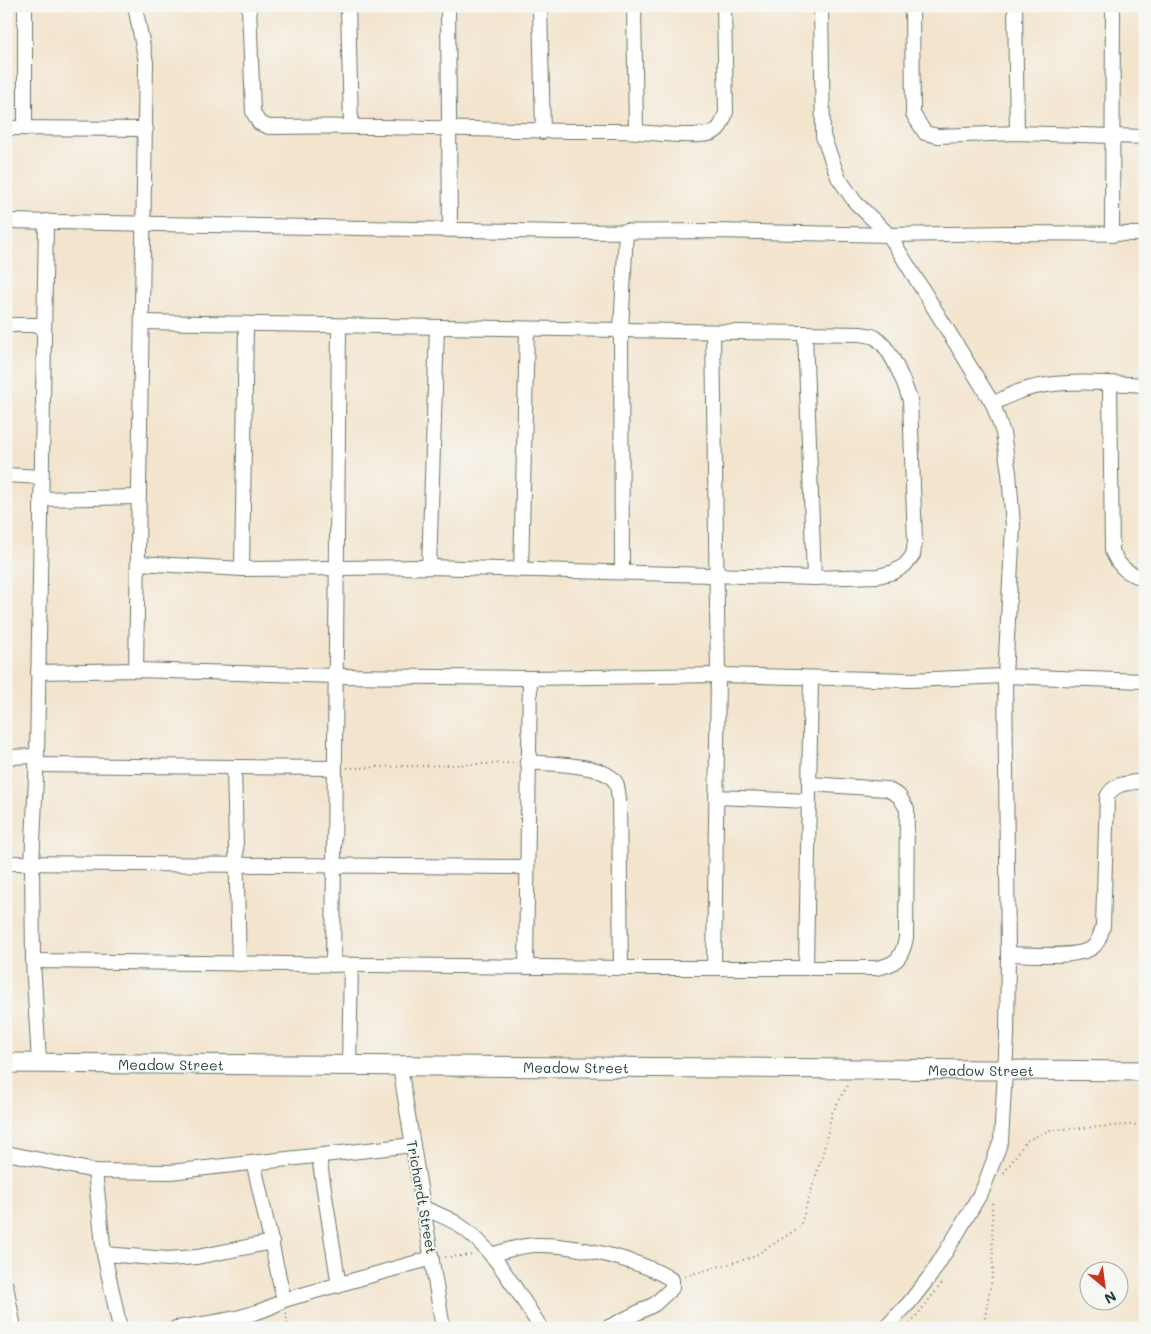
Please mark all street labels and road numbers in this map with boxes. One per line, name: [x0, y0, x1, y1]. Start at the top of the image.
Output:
street label: Meadow Street: [118, 1054, 224, 1074]
street label: Meadow Street: [523, 1057, 629, 1077]
street label: Meadow Street: [928, 1060, 1034, 1080]
street label: Trichardt Street: [403, 1139, 441, 1255]

